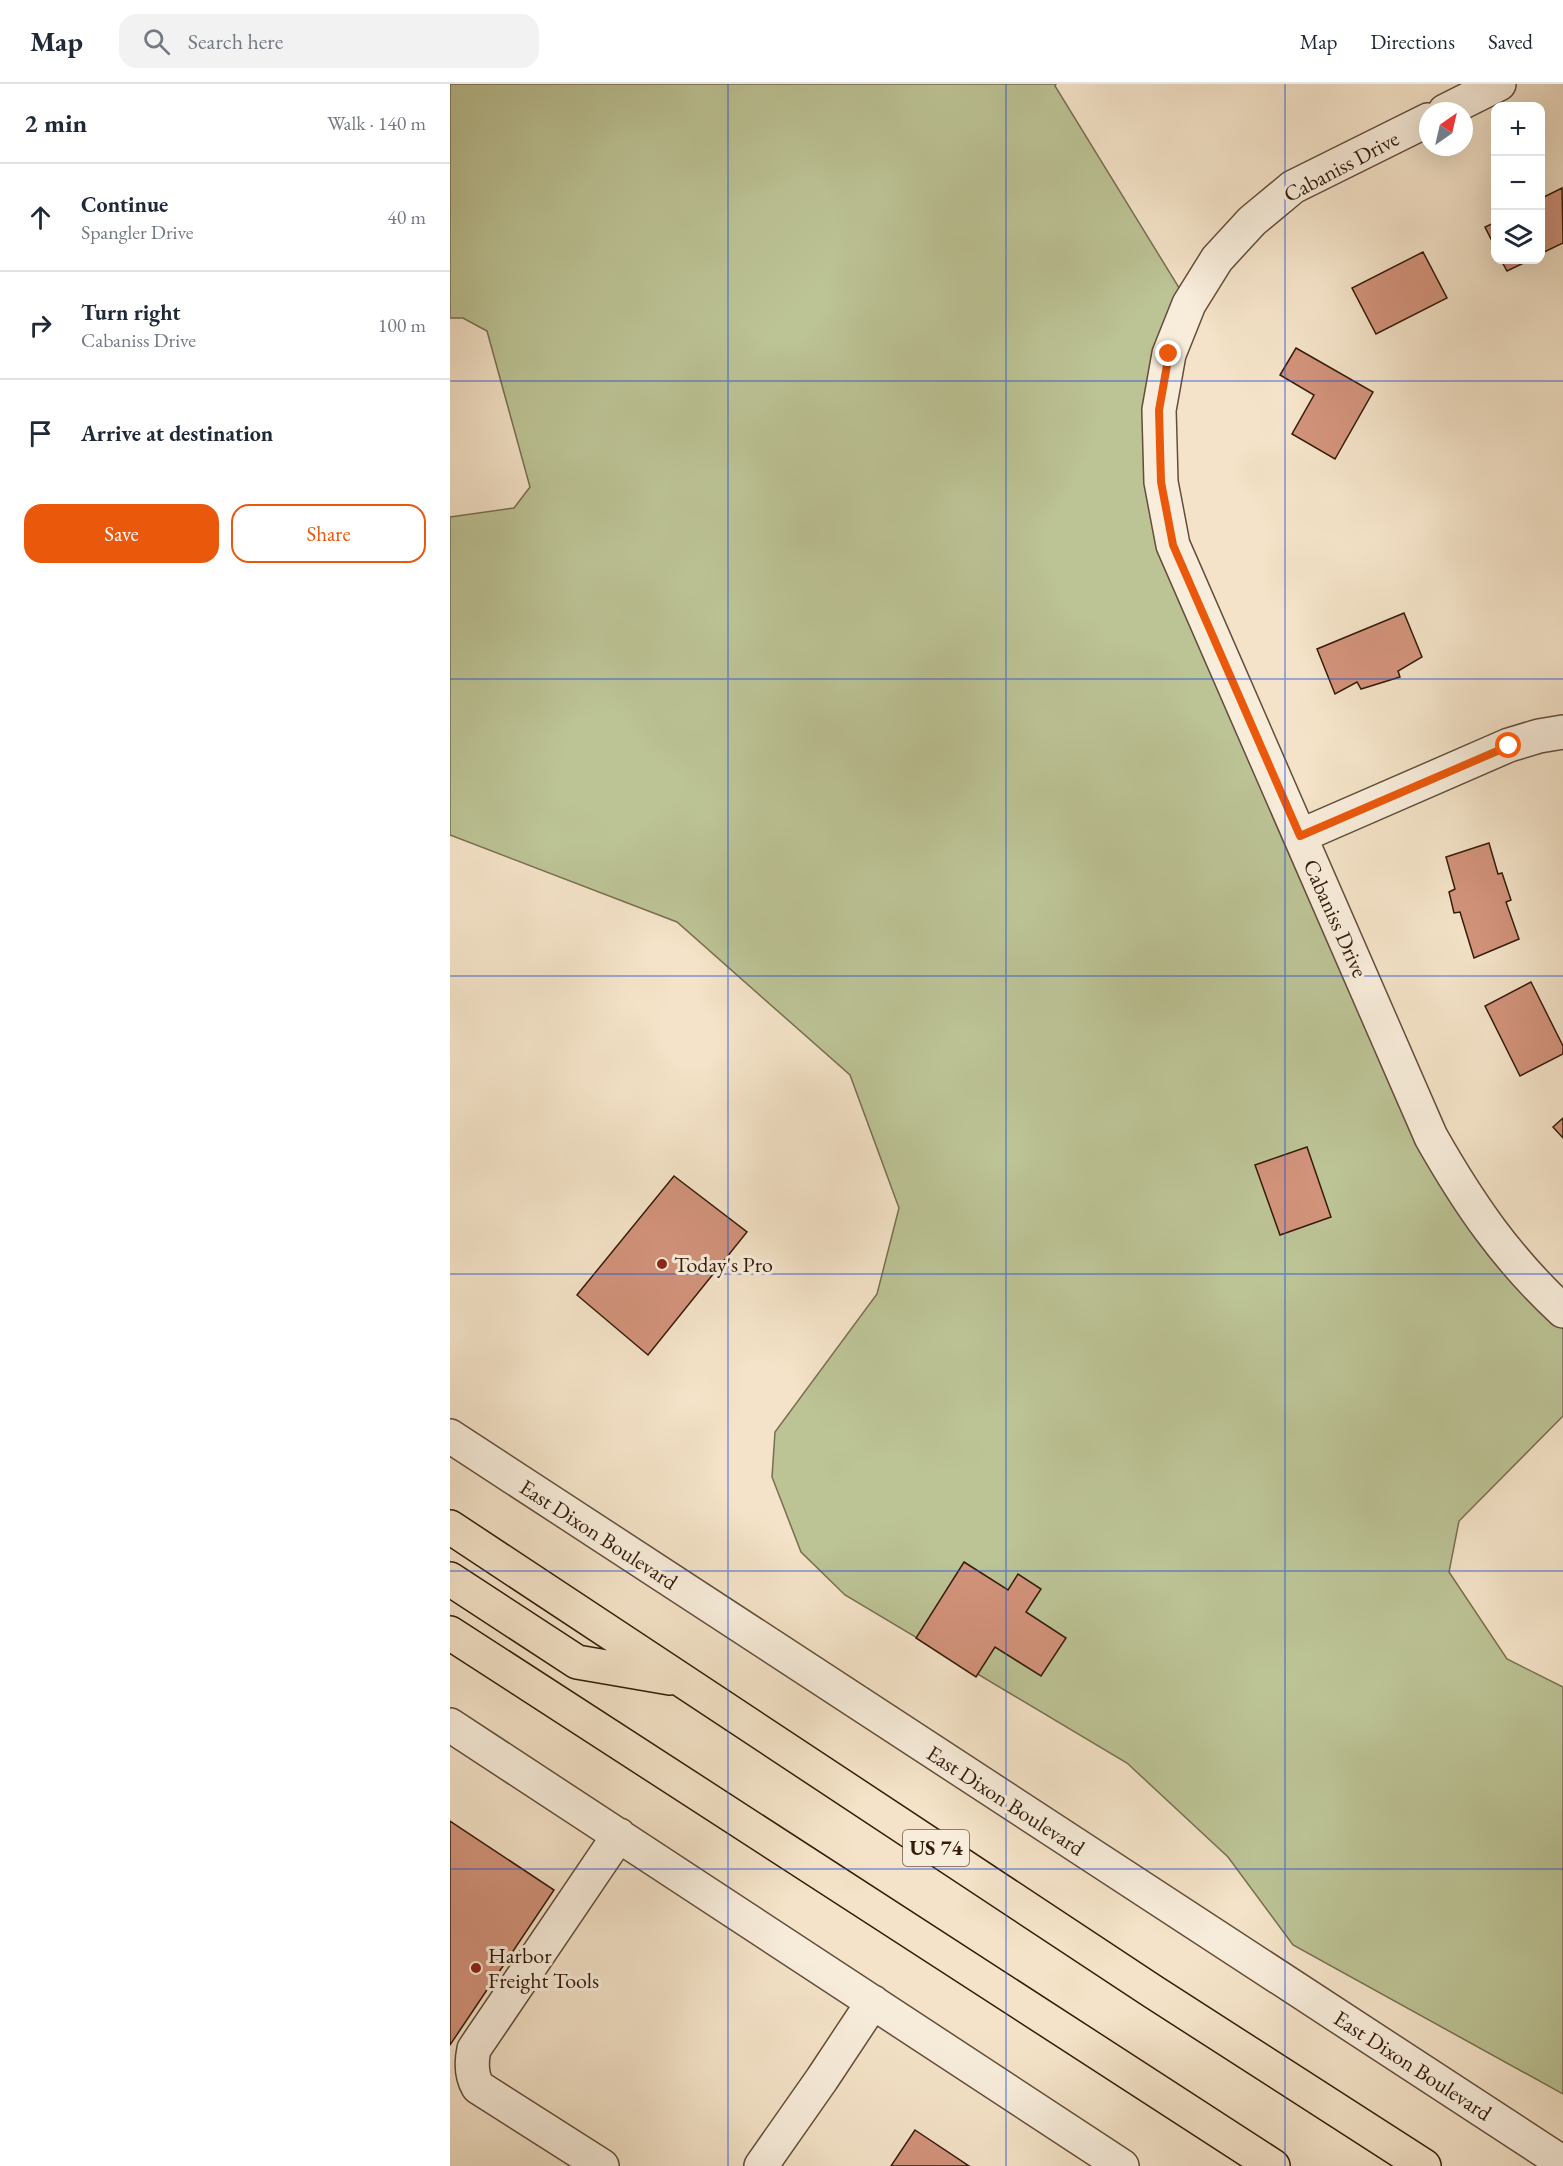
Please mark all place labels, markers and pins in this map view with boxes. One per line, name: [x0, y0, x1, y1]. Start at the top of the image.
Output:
place label: Today's Pro: [674, 1250, 773, 1279]
marker: Today's Pro: [655, 1257, 669, 1271]
place label: Harbor Freight Tools: [488, 1941, 599, 1995]
marker: Harbor Freight Tools: [469, 1961, 483, 1975]

